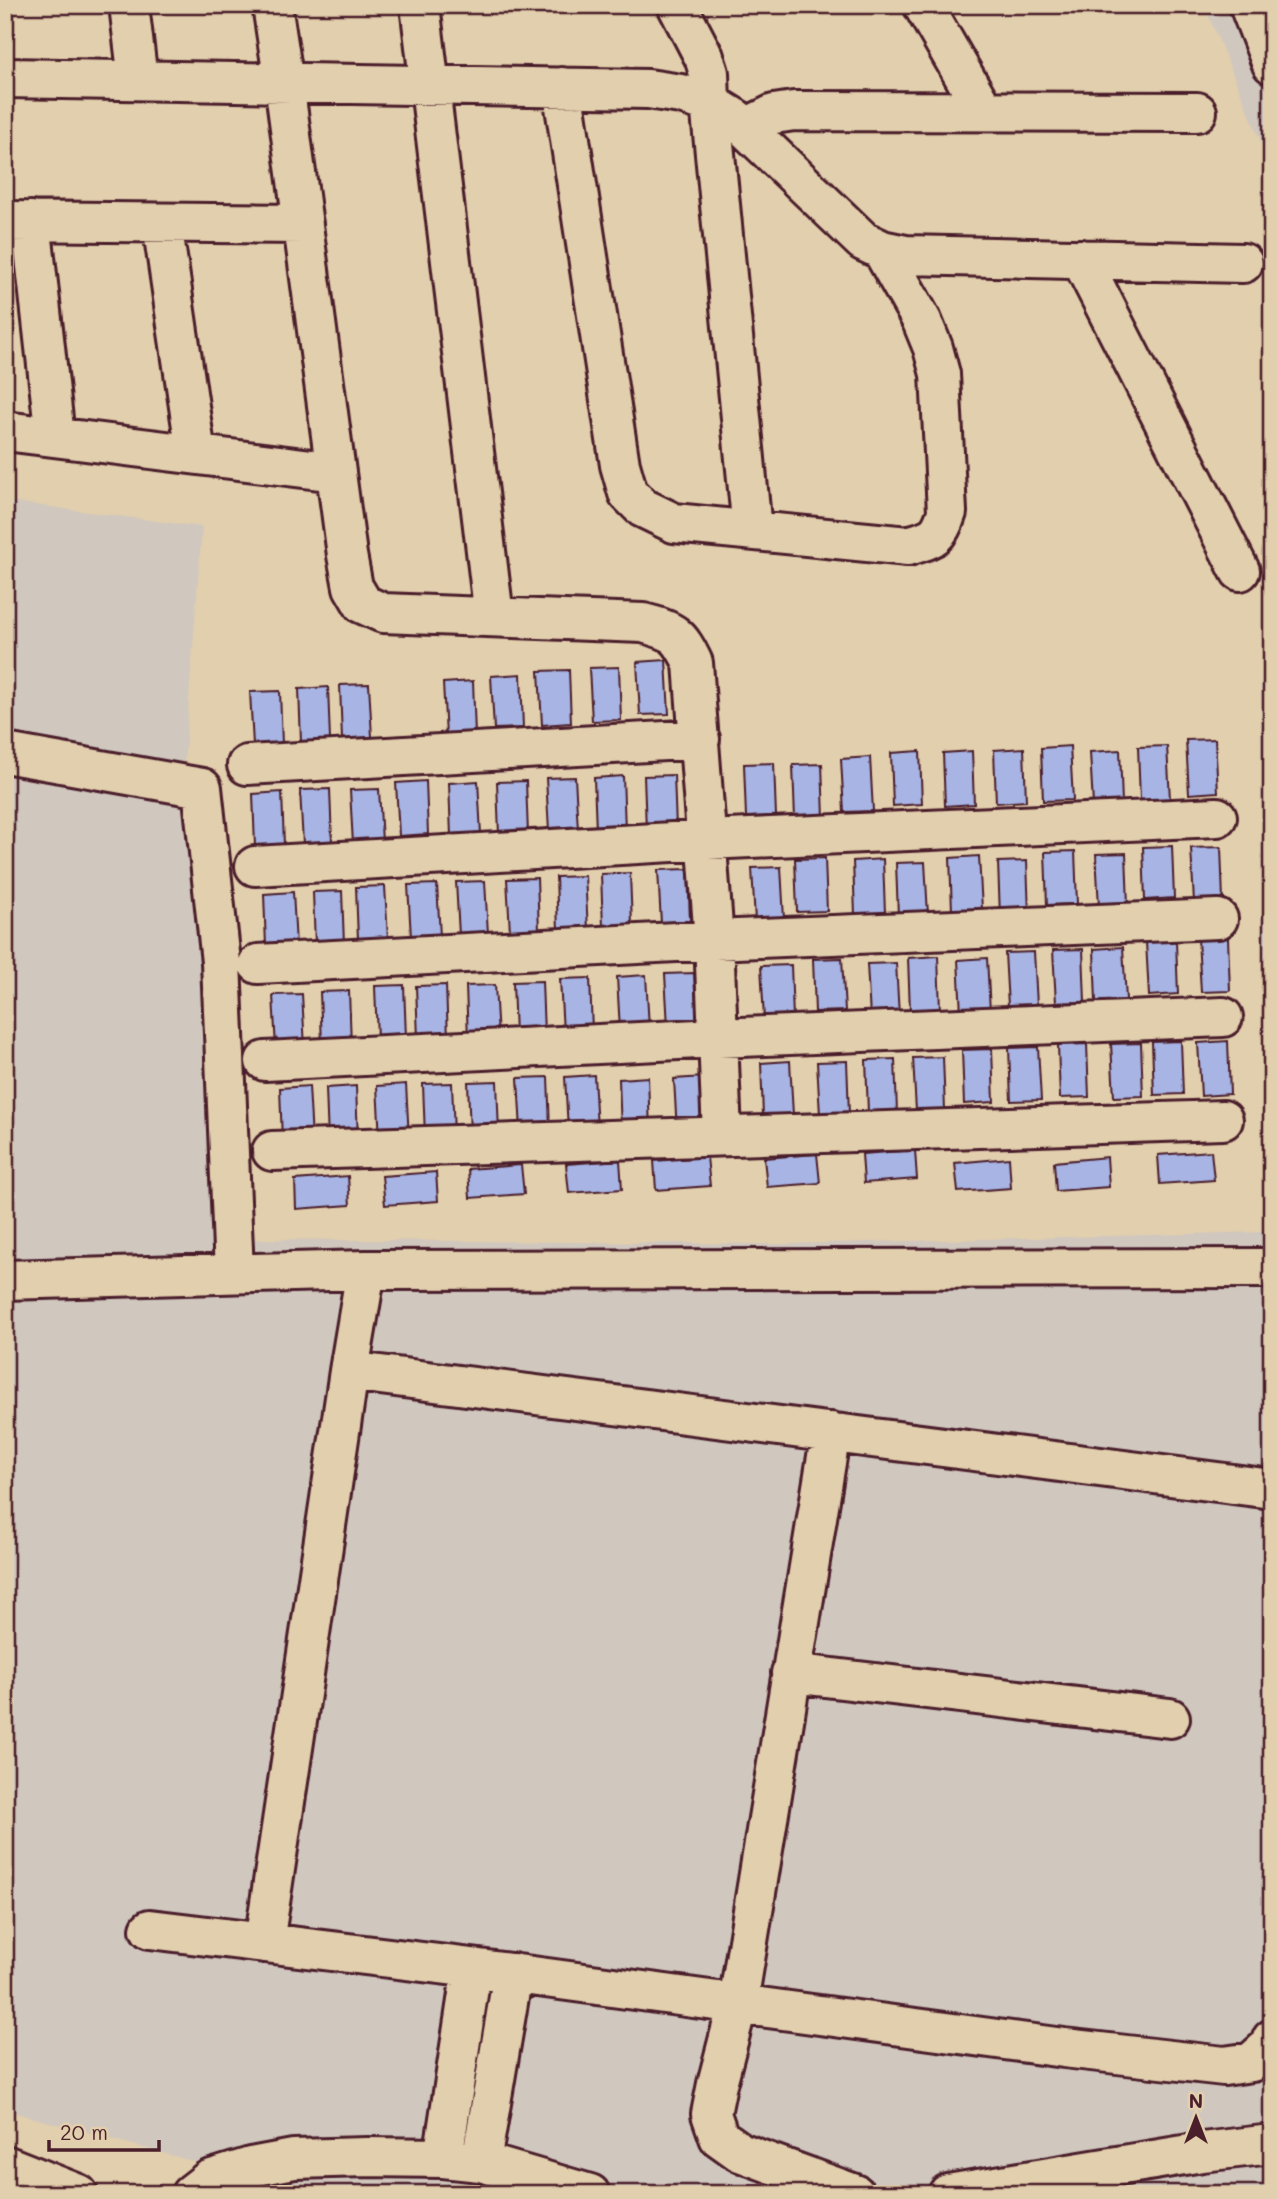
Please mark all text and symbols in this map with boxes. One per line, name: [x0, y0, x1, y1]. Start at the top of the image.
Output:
north arrow: [1162, 2084, 1232, 2154]
text: N: [1189, 2088, 1203, 2113]
scale bar: [49, 2108, 159, 2152]
text: 20 m: [60, 2118, 108, 2145]

